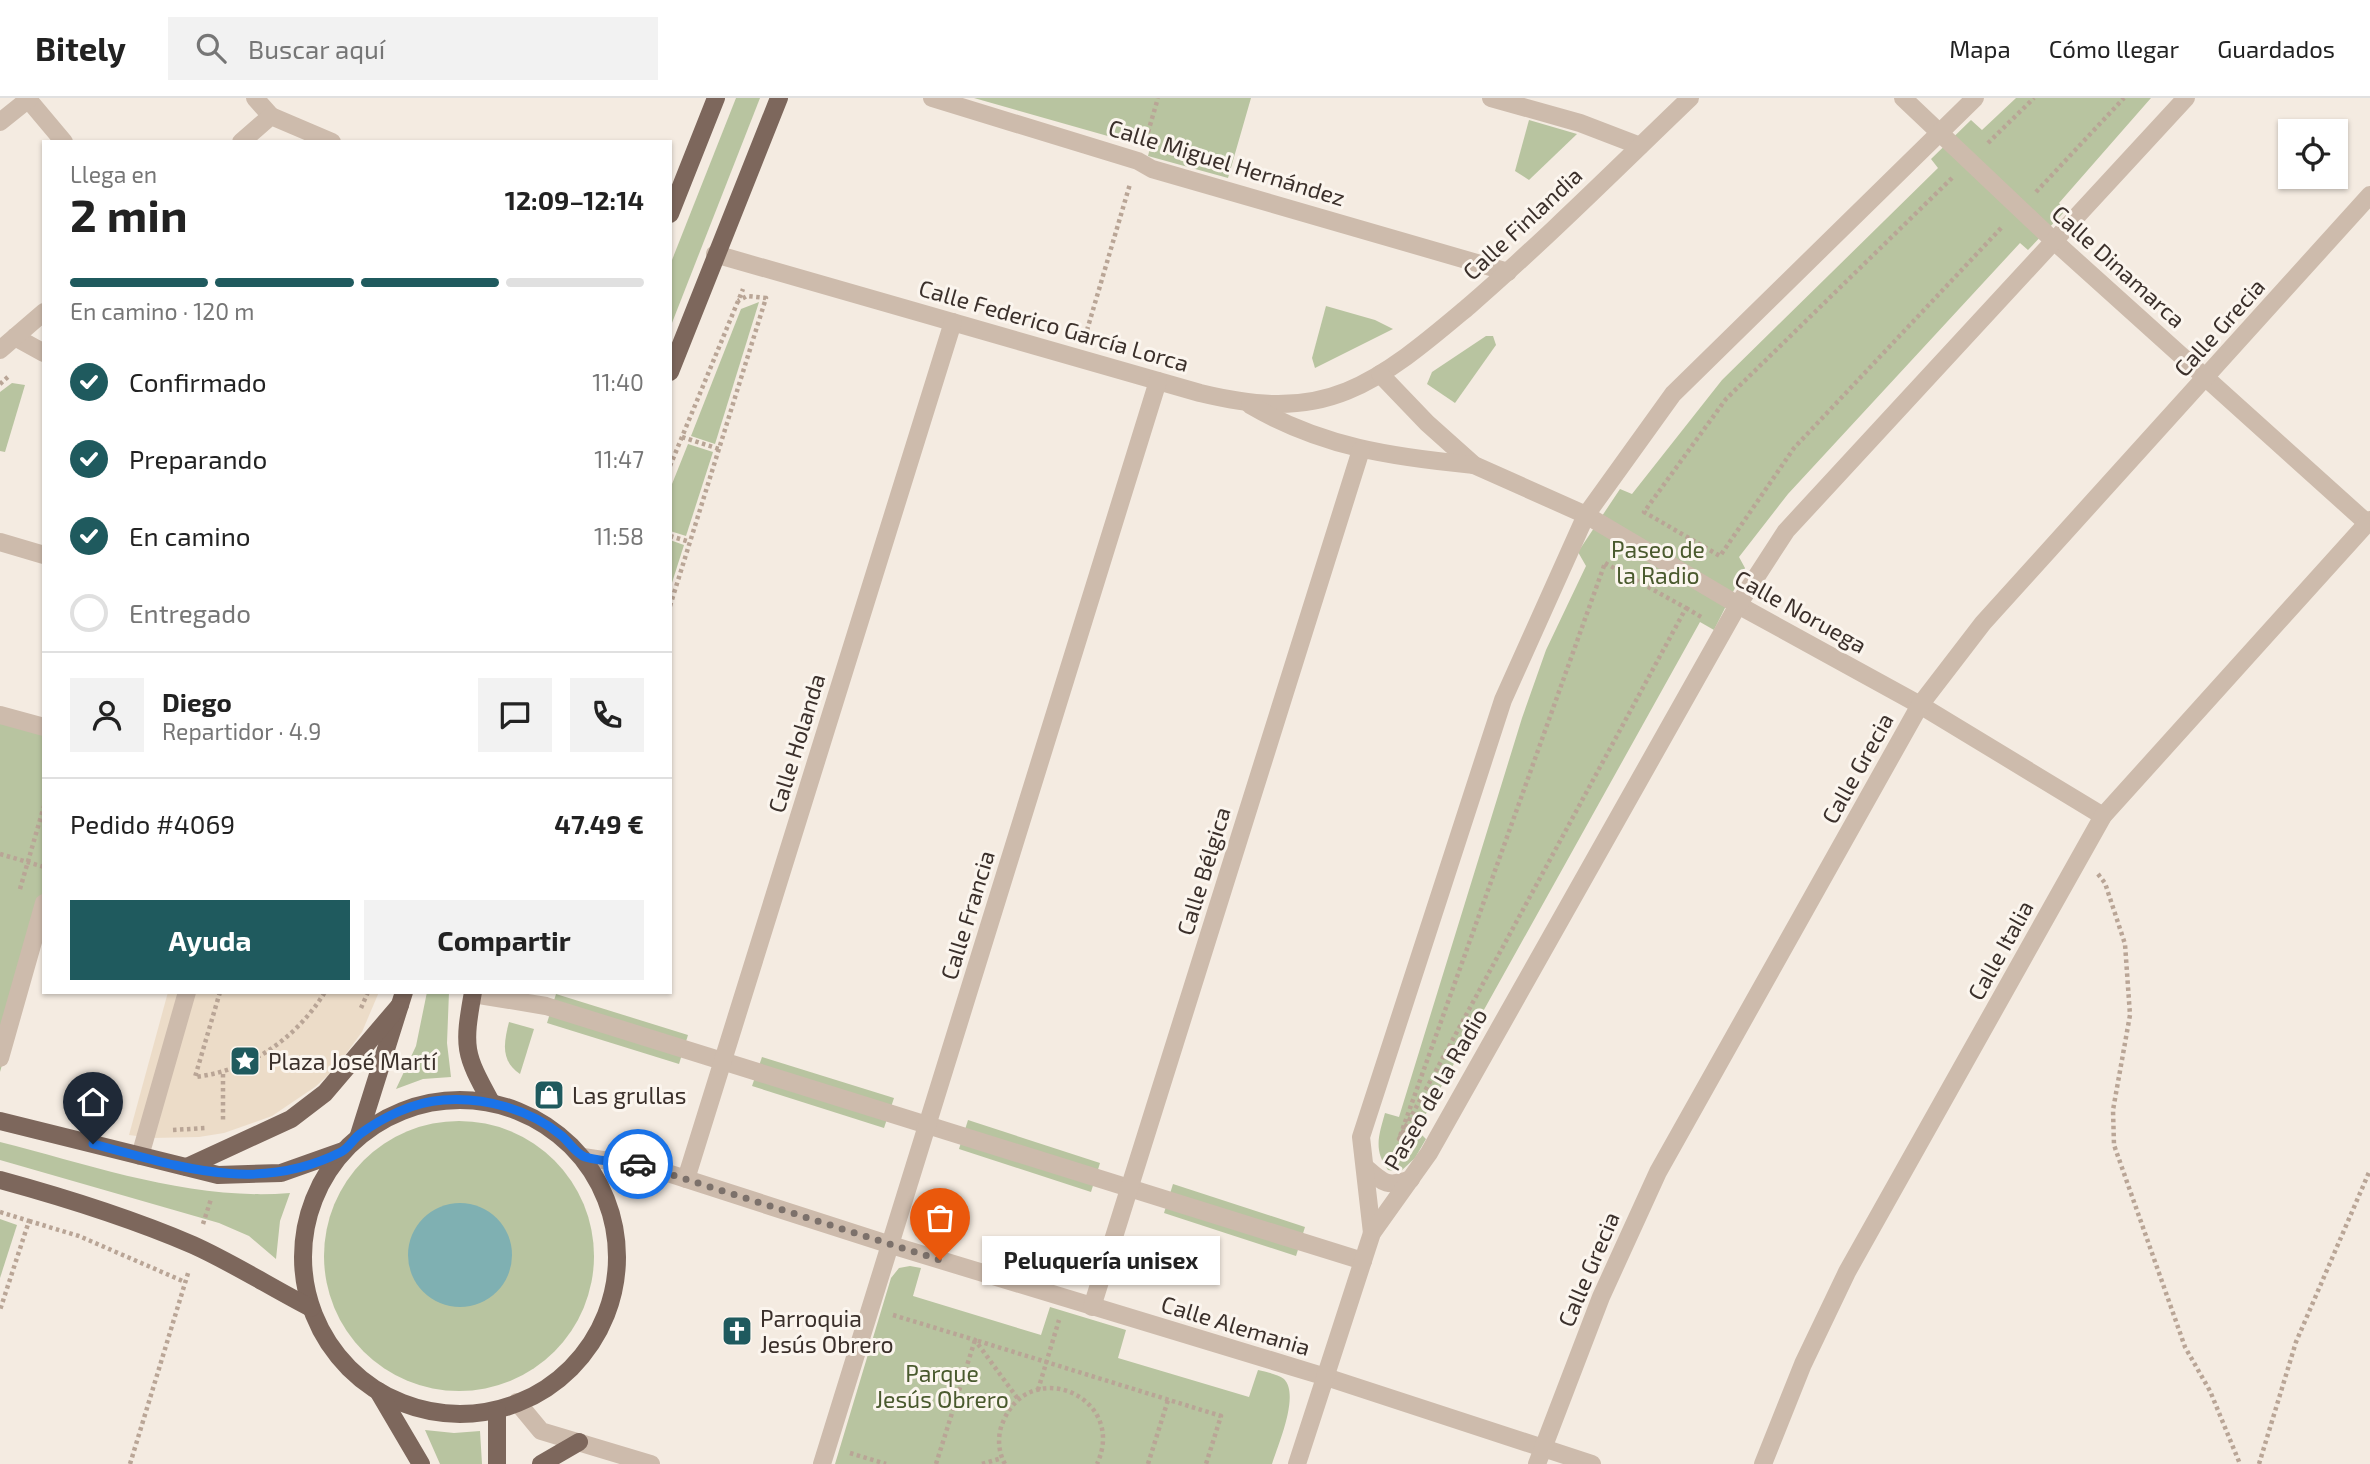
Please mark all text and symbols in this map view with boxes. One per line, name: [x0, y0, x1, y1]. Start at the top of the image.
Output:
search box: [168, 17, 658, 80]
text: Bitely: [35, 28, 126, 68]
icon: search: [192, 29, 230, 67]
text: Buscar aquí: [248, 33, 385, 64]
text: Mapa: [1949, 34, 2011, 63]
text: Cómo llegar: [2049, 34, 2179, 63]
text: Guardados: [2217, 34, 2335, 63]
street label: Calle Miguel Hernández: [1105, 113, 1349, 211]
map controls: [2278, 119, 2348, 189]
button: locate: [2278, 119, 2348, 189]
text: Llega en: [70, 160, 157, 188]
street label: Calle Finlandia: [1457, 161, 1587, 285]
text: 12:09–12:14: [505, 184, 644, 215]
text: 2 min: [70, 186, 188, 241]
street label: Calle Dinamarca: [2047, 199, 2191, 333]
street label: Calle Grecia: [2168, 272, 2270, 382]
street label: Calle Federico García Lorca: [916, 273, 1192, 377]
text: En camino · 120 m: [70, 297, 254, 325]
icon: check: [70, 363, 108, 401]
text: Confirmado: [129, 366, 267, 397]
text: 11:40: [592, 368, 644, 396]
icon: check: [70, 440, 108, 478]
text: Preparando: [129, 443, 267, 474]
text: 11:47: [594, 445, 644, 473]
icon: check: [70, 517, 108, 555]
text: En camino: [129, 520, 251, 551]
text: 11:58: [594, 522, 644, 550]
park label: Paseo de la Radio: [1611, 535, 1705, 589]
street label: Calle Noruega: [1730, 563, 1872, 659]
text: Entregado: [129, 597, 251, 628]
street label: Calle Holanda: [762, 670, 830, 816]
button: person: [70, 678, 144, 752]
button: chat: [478, 678, 552, 752]
button: phone: [570, 678, 644, 752]
text: Diego: [162, 686, 232, 717]
street label: Calle Grecia: [1815, 708, 1899, 828]
text: Repartidor · 4.9: [162, 717, 321, 745]
street label: Calle Bélgica: [1170, 803, 1236, 939]
text: Pedido #4069: [70, 808, 235, 839]
text: 47.49 €: [554, 808, 644, 839]
street label: Calle Francia: [934, 847, 1000, 983]
street label: Calle Italia: [1961, 895, 2039, 1005]
button: Ayuda: [70, 900, 350, 980]
button: Compartir: [364, 900, 644, 980]
street label: Paseo de la Radio: [1377, 1003, 1493, 1175]
place icon: Plaza José Martí: [228, 1044, 262, 1078]
place label: Plaza José Martí: [268, 1047, 438, 1075]
pin: [63, 1072, 123, 1144]
shop icon: Las grullas: [532, 1078, 566, 1112]
place label: Las grullas: [572, 1081, 686, 1109]
icon: home: [74, 1083, 112, 1121]
courier: [603, 1129, 673, 1199]
icon: car: [619, 1145, 657, 1183]
pin: [910, 1188, 970, 1260]
icon: bag: [921, 1199, 959, 1237]
street label: Calle Grecia: [1551, 1207, 1625, 1331]
callout: Peluquería unisex: [982, 1236, 1220, 1284]
text: Peluquería unisex: [1004, 1246, 1198, 1274]
street label: Calle Alemania: [1158, 1289, 1314, 1361]
place label: Parroquia Jesús Obrero: [760, 1304, 894, 1358]
church icon: Parroquia Jesús Obrero: [720, 1314, 754, 1348]
park label: Parque Jesús Obrero: [875, 1359, 1009, 1413]

